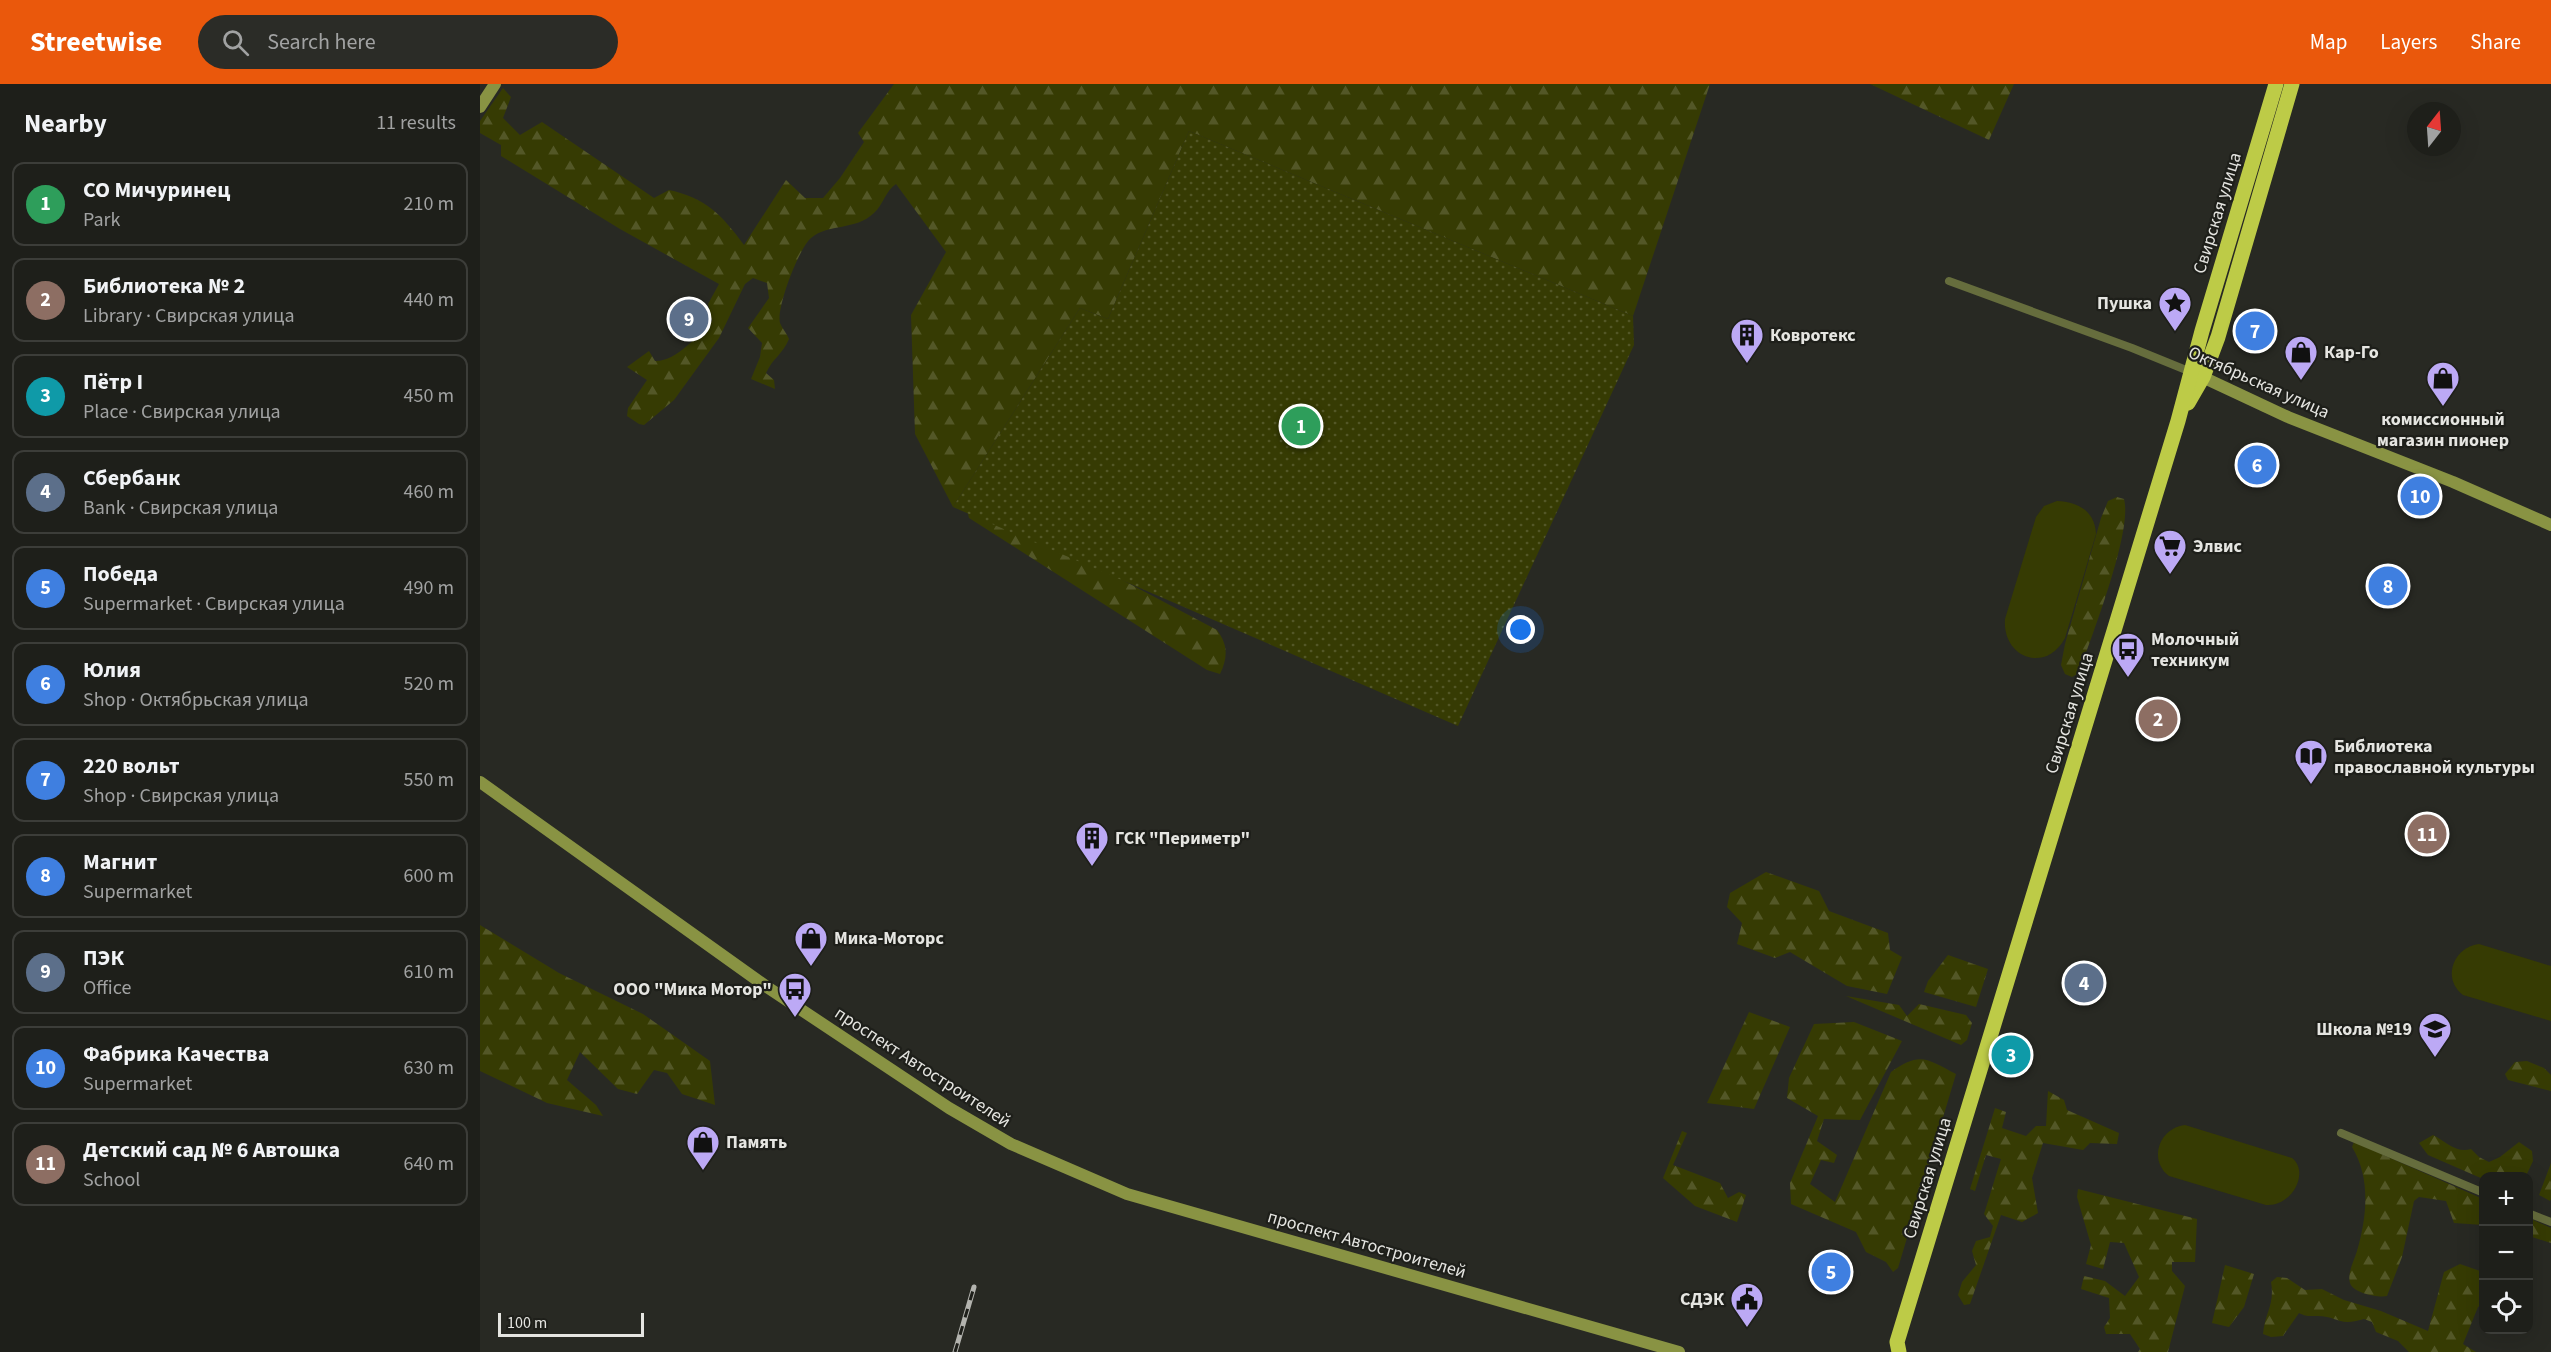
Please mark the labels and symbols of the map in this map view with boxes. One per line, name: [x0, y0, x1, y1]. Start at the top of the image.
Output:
north arrow: [2407, 102, 2461, 156]
street label: Свирская улица: [2187, 149, 2248, 277]
place icon: Пушка: [2157, 285, 2193, 332]
place label: Пушка: [2097, 291, 2152, 316]
pin: 9: [670, 296, 708, 342]
pin: 7: [2236, 308, 2274, 354]
building icon: Ковротекс: [1729, 317, 1765, 364]
place label: Ковротекс: [1770, 323, 1856, 348]
shop icon: Кар-Го: [2283, 334, 2319, 381]
street label: Октябрьская улица: [2184, 340, 2333, 425]
place label: Кар-Го: [2324, 340, 2379, 365]
shop icon: комиссионный магазин пионер: [2425, 360, 2461, 407]
pin: 1: [1282, 404, 1320, 448]
place label: комиссионный магазин пионер: [2377, 407, 2509, 453]
pin: 6: [2238, 442, 2276, 488]
pin: 10: [2400, 474, 2440, 518]
supermarket icon: Элвис: [2152, 528, 2188, 575]
place label: Элвис: [2193, 534, 2242, 559]
pin: 8: [2368, 564, 2408, 608]
your location: [1506, 615, 1535, 644]
place label: Молочный техникум: [2151, 627, 2239, 673]
bus stop icon: Молочный техникум: [2110, 631, 2146, 678]
street label: Свирская улица: [2039, 649, 2100, 777]
pin: 2: [2138, 696, 2178, 742]
place label: Библиотека православной культуры: [2334, 734, 2535, 780]
library icon: Библиотека православной культуры: [2293, 738, 2329, 785]
pin: 11: [2408, 812, 2446, 856]
building icon: ГСК "Периметр": [1074, 820, 1110, 867]
place label: ГСК "Периметр": [1115, 826, 1250, 851]
shop icon: Мика-Моторс: [793, 920, 829, 967]
place label: Мика-Моторс: [834, 926, 944, 951]
pin: 4: [2064, 960, 2104, 1006]
bus stop icon: ООО "Мика Мотор": [777, 971, 813, 1018]
place label: ООО "Мика Мотор": [613, 977, 772, 1002]
street label: проспект Автостроителей: [830, 1001, 1016, 1134]
school or university icon: Школа №19: [2417, 1011, 2453, 1058]
place label: Школа №19: [2316, 1017, 2412, 1042]
pin: 3: [1992, 1032, 2030, 1078]
street label: Свирская улица: [1897, 1114, 1958, 1242]
shop icon: Память: [685, 1124, 721, 1171]
place label: Память: [726, 1130, 787, 1155]
street label: проспект Автостроителей: [1265, 1204, 1469, 1285]
pin: 5: [1812, 1250, 1850, 1294]
public building icon: СДЭК: [1729, 1281, 1765, 1328]
place label: СДЭК: [1680, 1287, 1725, 1312]
scale bar: [498, 1310, 644, 1338]

